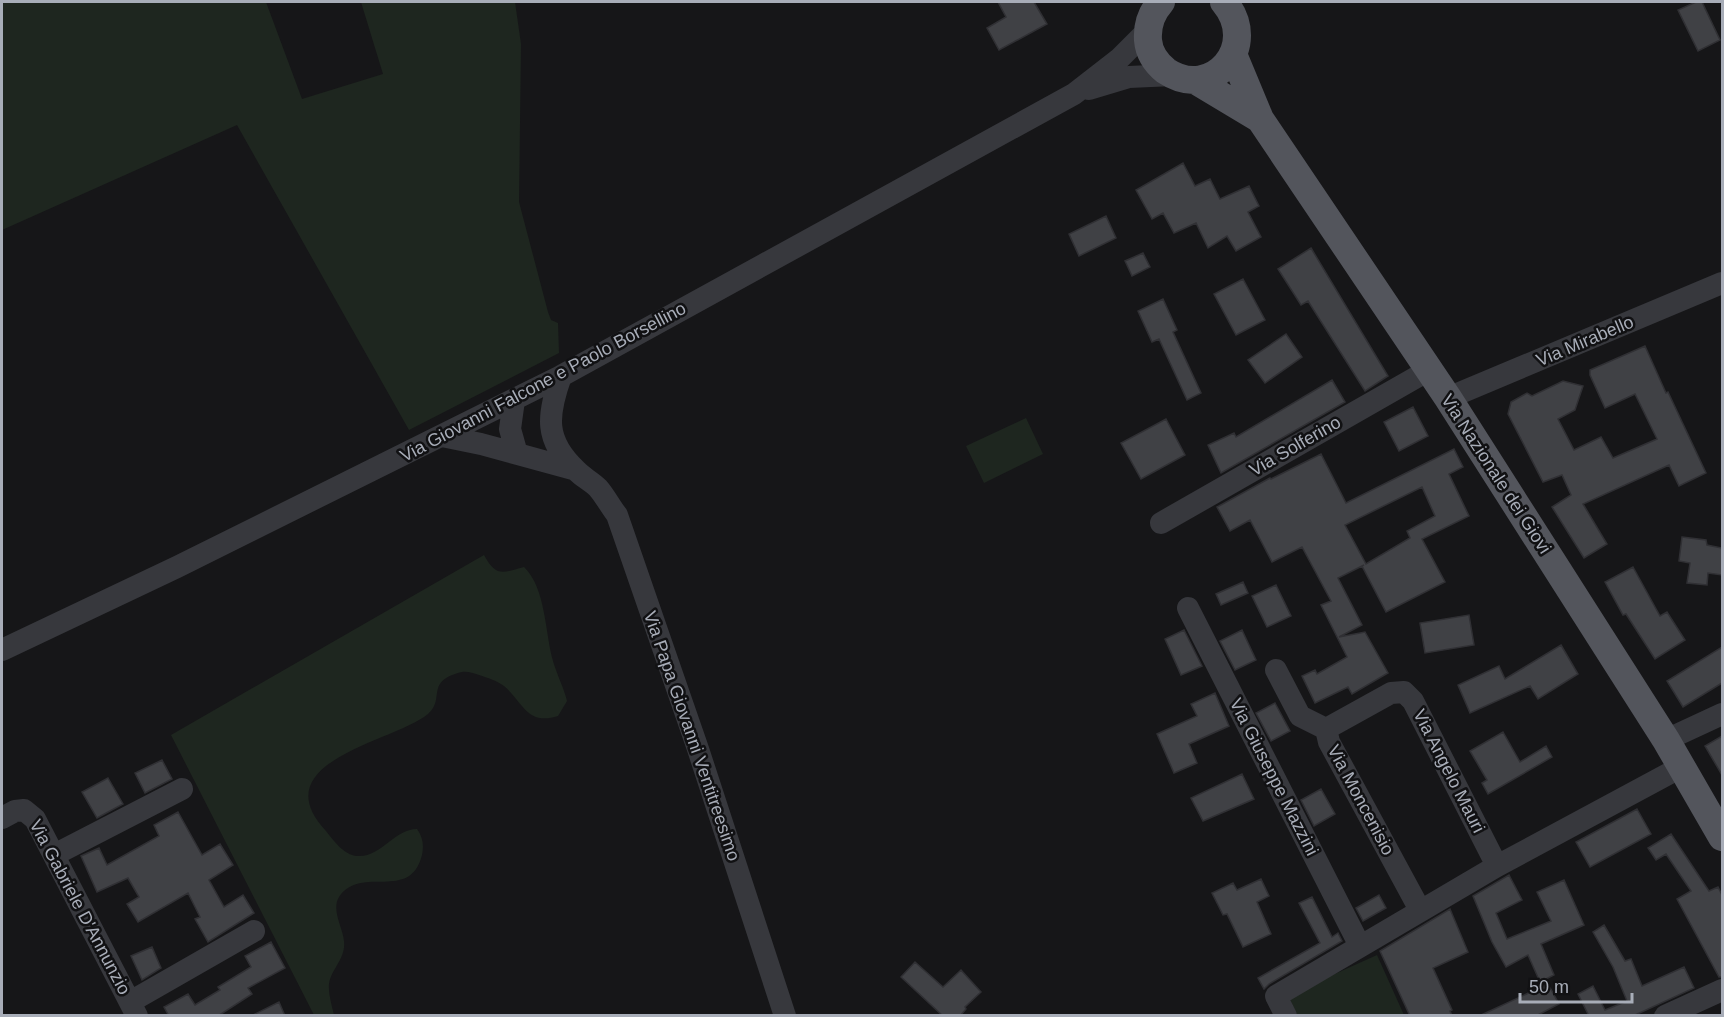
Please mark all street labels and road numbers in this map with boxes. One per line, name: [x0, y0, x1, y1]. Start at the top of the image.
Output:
street label: Via Giovanni Falcone e Paolo Borsellino: [397, 298, 689, 466]
street label: Via Mirabello: [1533, 312, 1637, 370]
street label: Via Nazionale dei Giovi: [1437, 391, 1555, 557]
street label: Via Solferino: [1246, 412, 1344, 480]
street label: Via Papa Giovanni Ventitreesimo: [640, 608, 744, 864]
street label: Via Giuseppe Mazzini: [1226, 695, 1322, 859]
street label: Via Angelo Mauri: [1409, 706, 1489, 836]
street label: Via Moncenisio: [1324, 742, 1398, 858]
street label: Via Gabriele D'Annunzio: [25, 816, 135, 998]

